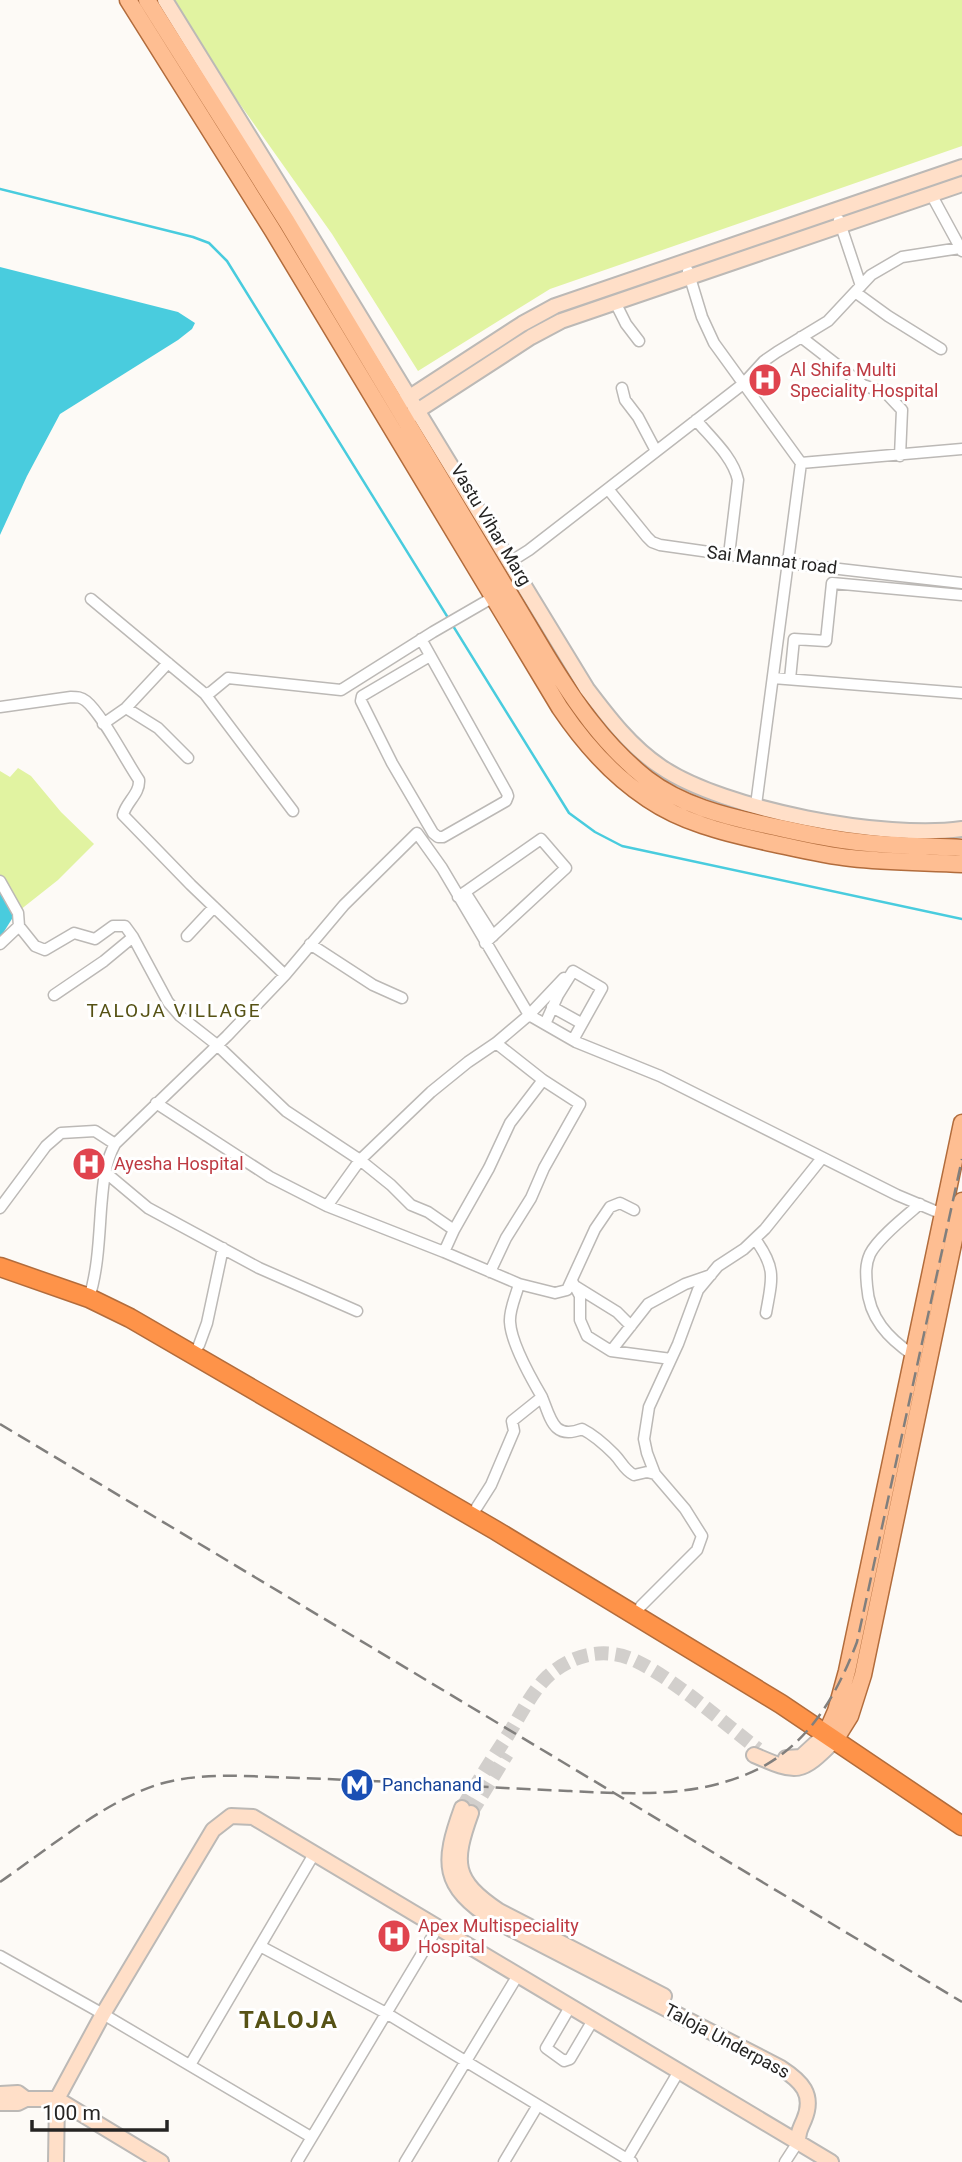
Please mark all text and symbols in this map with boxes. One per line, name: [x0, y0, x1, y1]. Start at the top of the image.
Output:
place label: Al Shifa Multi Speciality Hospital: [790, 359, 939, 401]
hospital icon: Al Shifa Multi Speciality Hospital: [746, 361, 784, 399]
street label: Vastu Vihar Marg: [447, 460, 536, 589]
street label: Sai Mannat road: [706, 541, 838, 578]
district label: TALOJA VILLAGE: [86, 999, 262, 1022]
hospital icon: Ayesha Hospital: [70, 1145, 108, 1183]
place label: Ayesha Hospital: [114, 1153, 244, 1174]
metro station icon: Panchanand: [338, 1766, 376, 1804]
place label: Panchanand: [382, 1774, 482, 1795]
place label: Apex Multispeciality Hospital: [418, 1915, 579, 1957]
hospital icon: Apex Multispeciality Hospital: [375, 1917, 413, 1955]
street label: Taloja Underpass: [661, 1999, 793, 2082]
district label: TALOJA: [239, 2006, 339, 2034]
scale bar: [32, 2088, 166, 2132]
text: 100 m: [42, 2101, 101, 2125]

